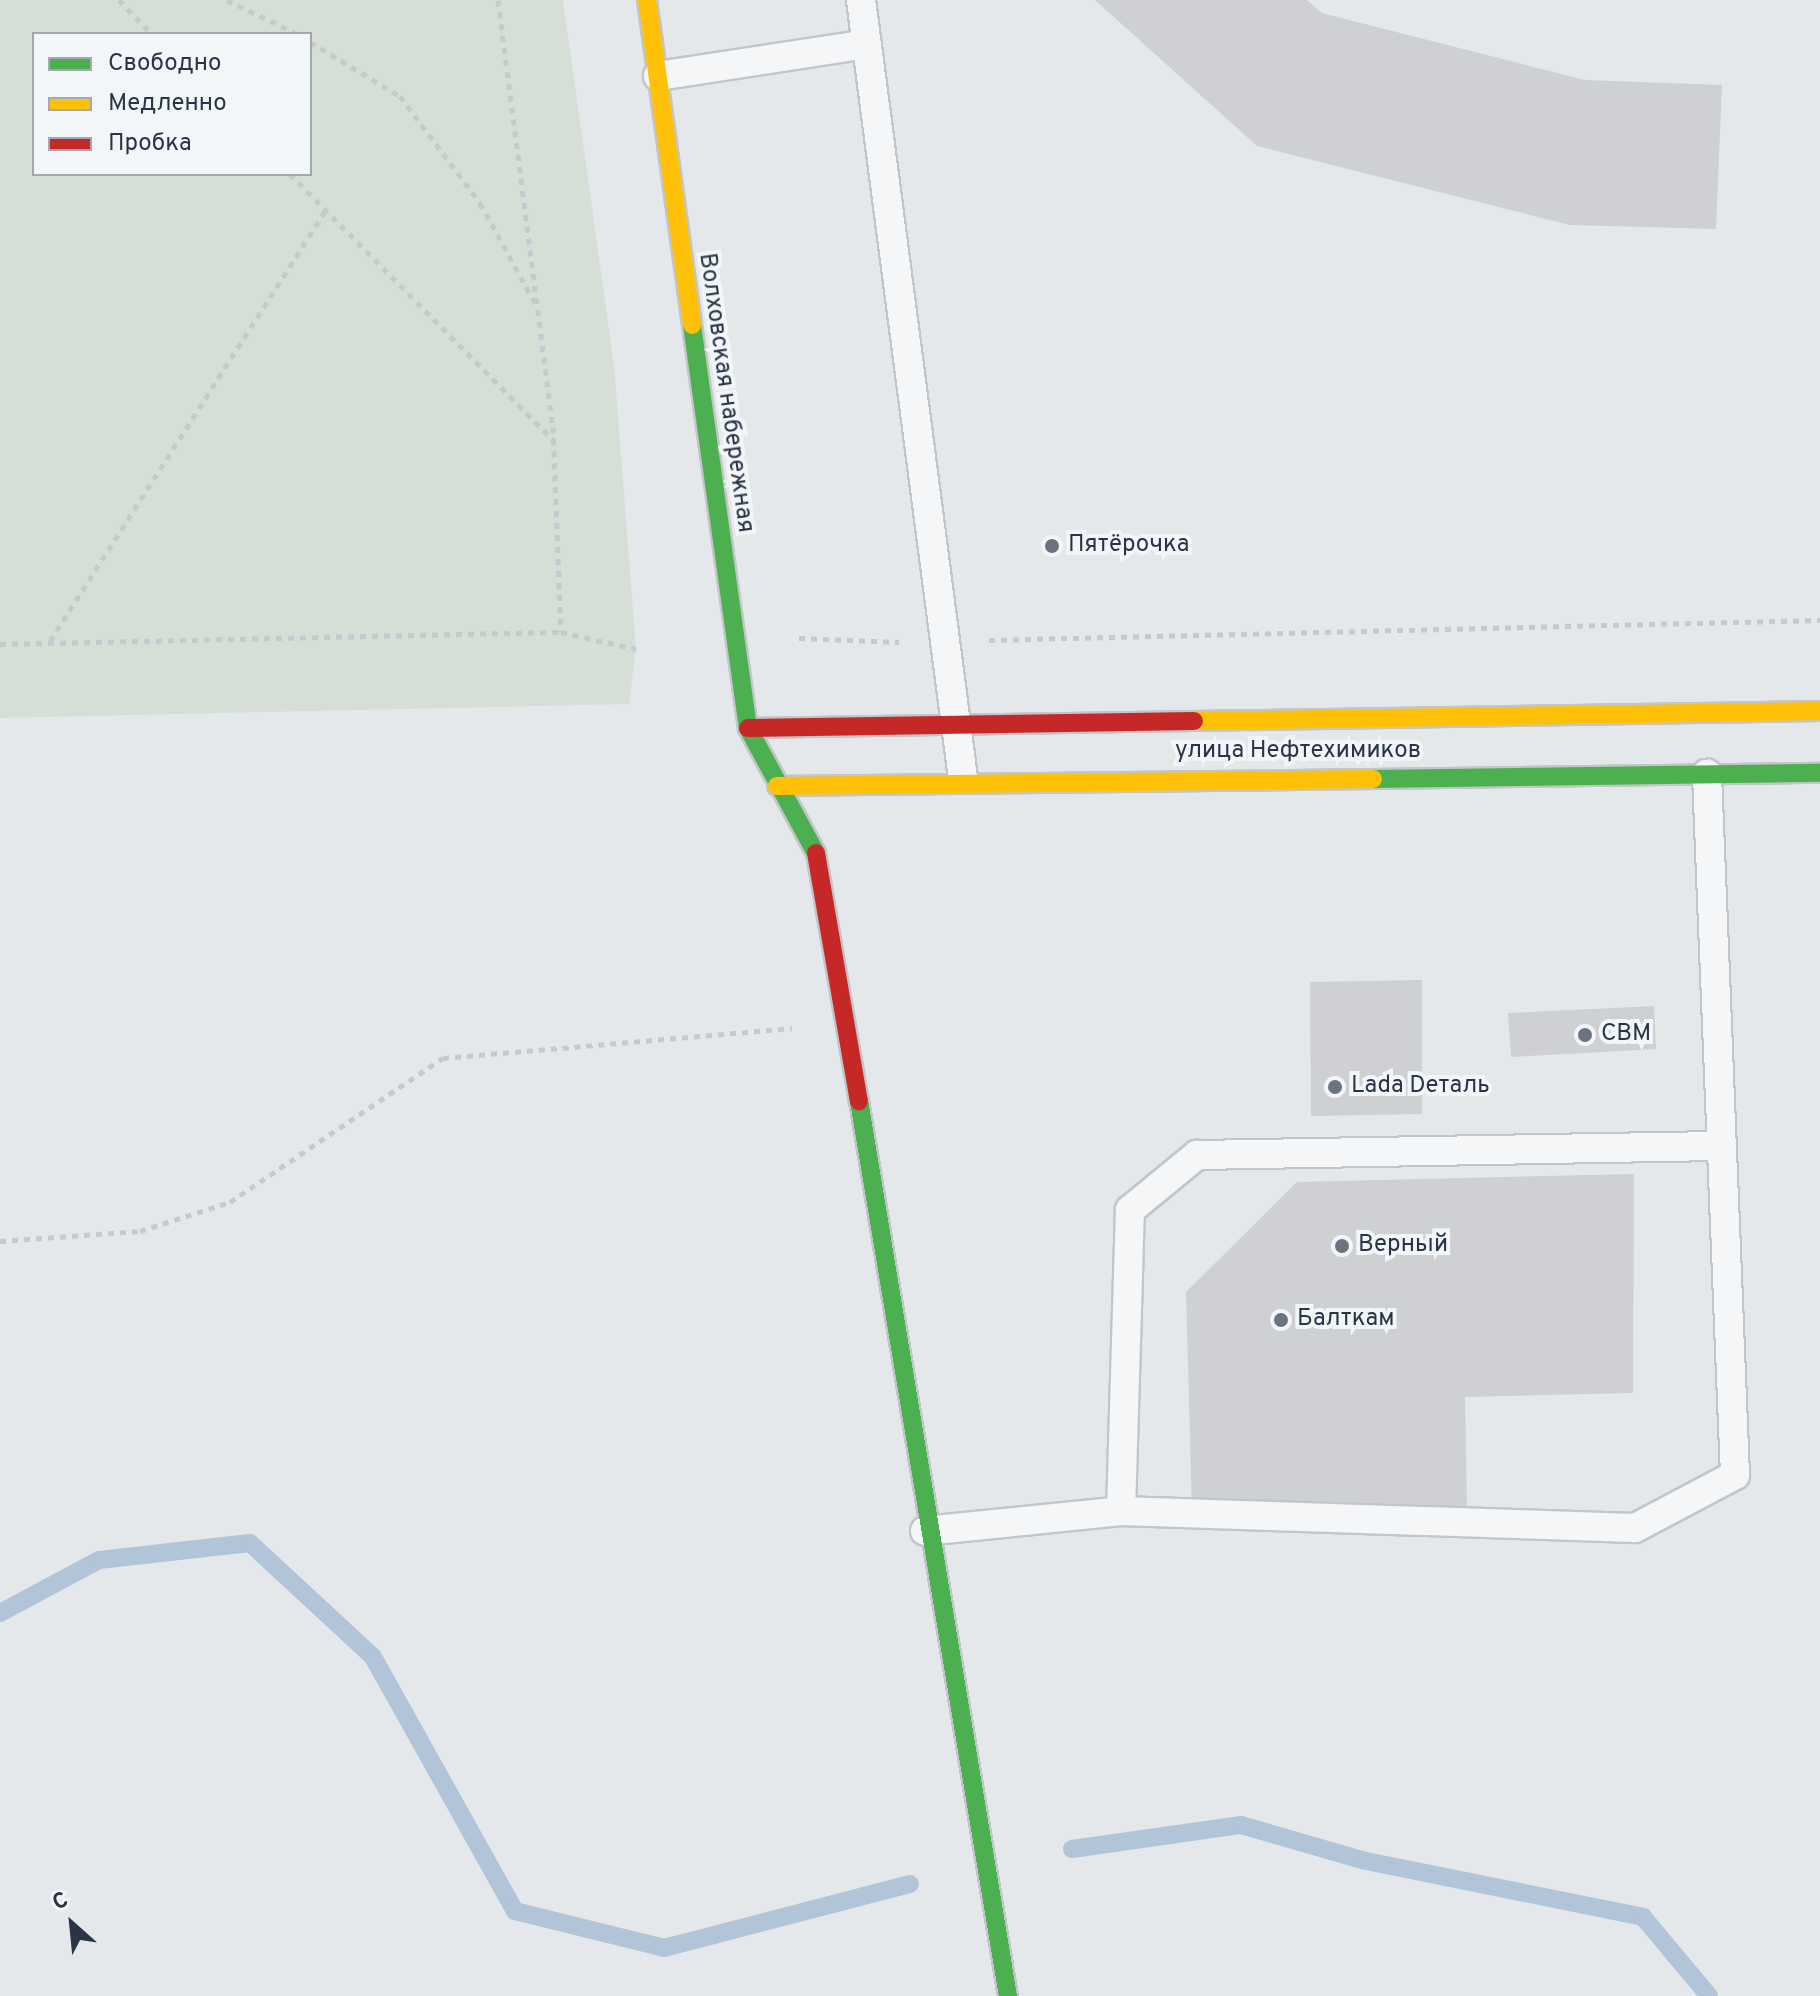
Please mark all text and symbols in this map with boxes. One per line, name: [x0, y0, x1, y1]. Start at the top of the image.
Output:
legend: [32, 32, 312, 176]
text: Свободно: [108, 49, 221, 79]
text: Медленно: [108, 89, 227, 119]
text: Пробка: [108, 129, 192, 159]
street label: Волховская набережная: [691, 251, 759, 535]
place label: Пятёрочка: [1068, 532, 1189, 560]
marker: Пятёрочка: [1043, 537, 1061, 555]
street label: улица Нефтехимиков: [1175, 738, 1421, 766]
place label: СВМ: [1601, 1021, 1651, 1049]
marker: СВМ: [1576, 1026, 1594, 1044]
place label: Lada Dеталь: [1351, 1073, 1490, 1101]
marker: Lada Dеталь: [1326, 1078, 1344, 1096]
place label: Верный: [1358, 1232, 1448, 1260]
marker: Верный: [1333, 1237, 1351, 1255]
place label: Балткам: [1297, 1306, 1394, 1334]
marker: Балткам: [1272, 1311, 1290, 1329]
north arrow: [32, 1884, 112, 1964]
text: С: [48, 1887, 73, 1917]

